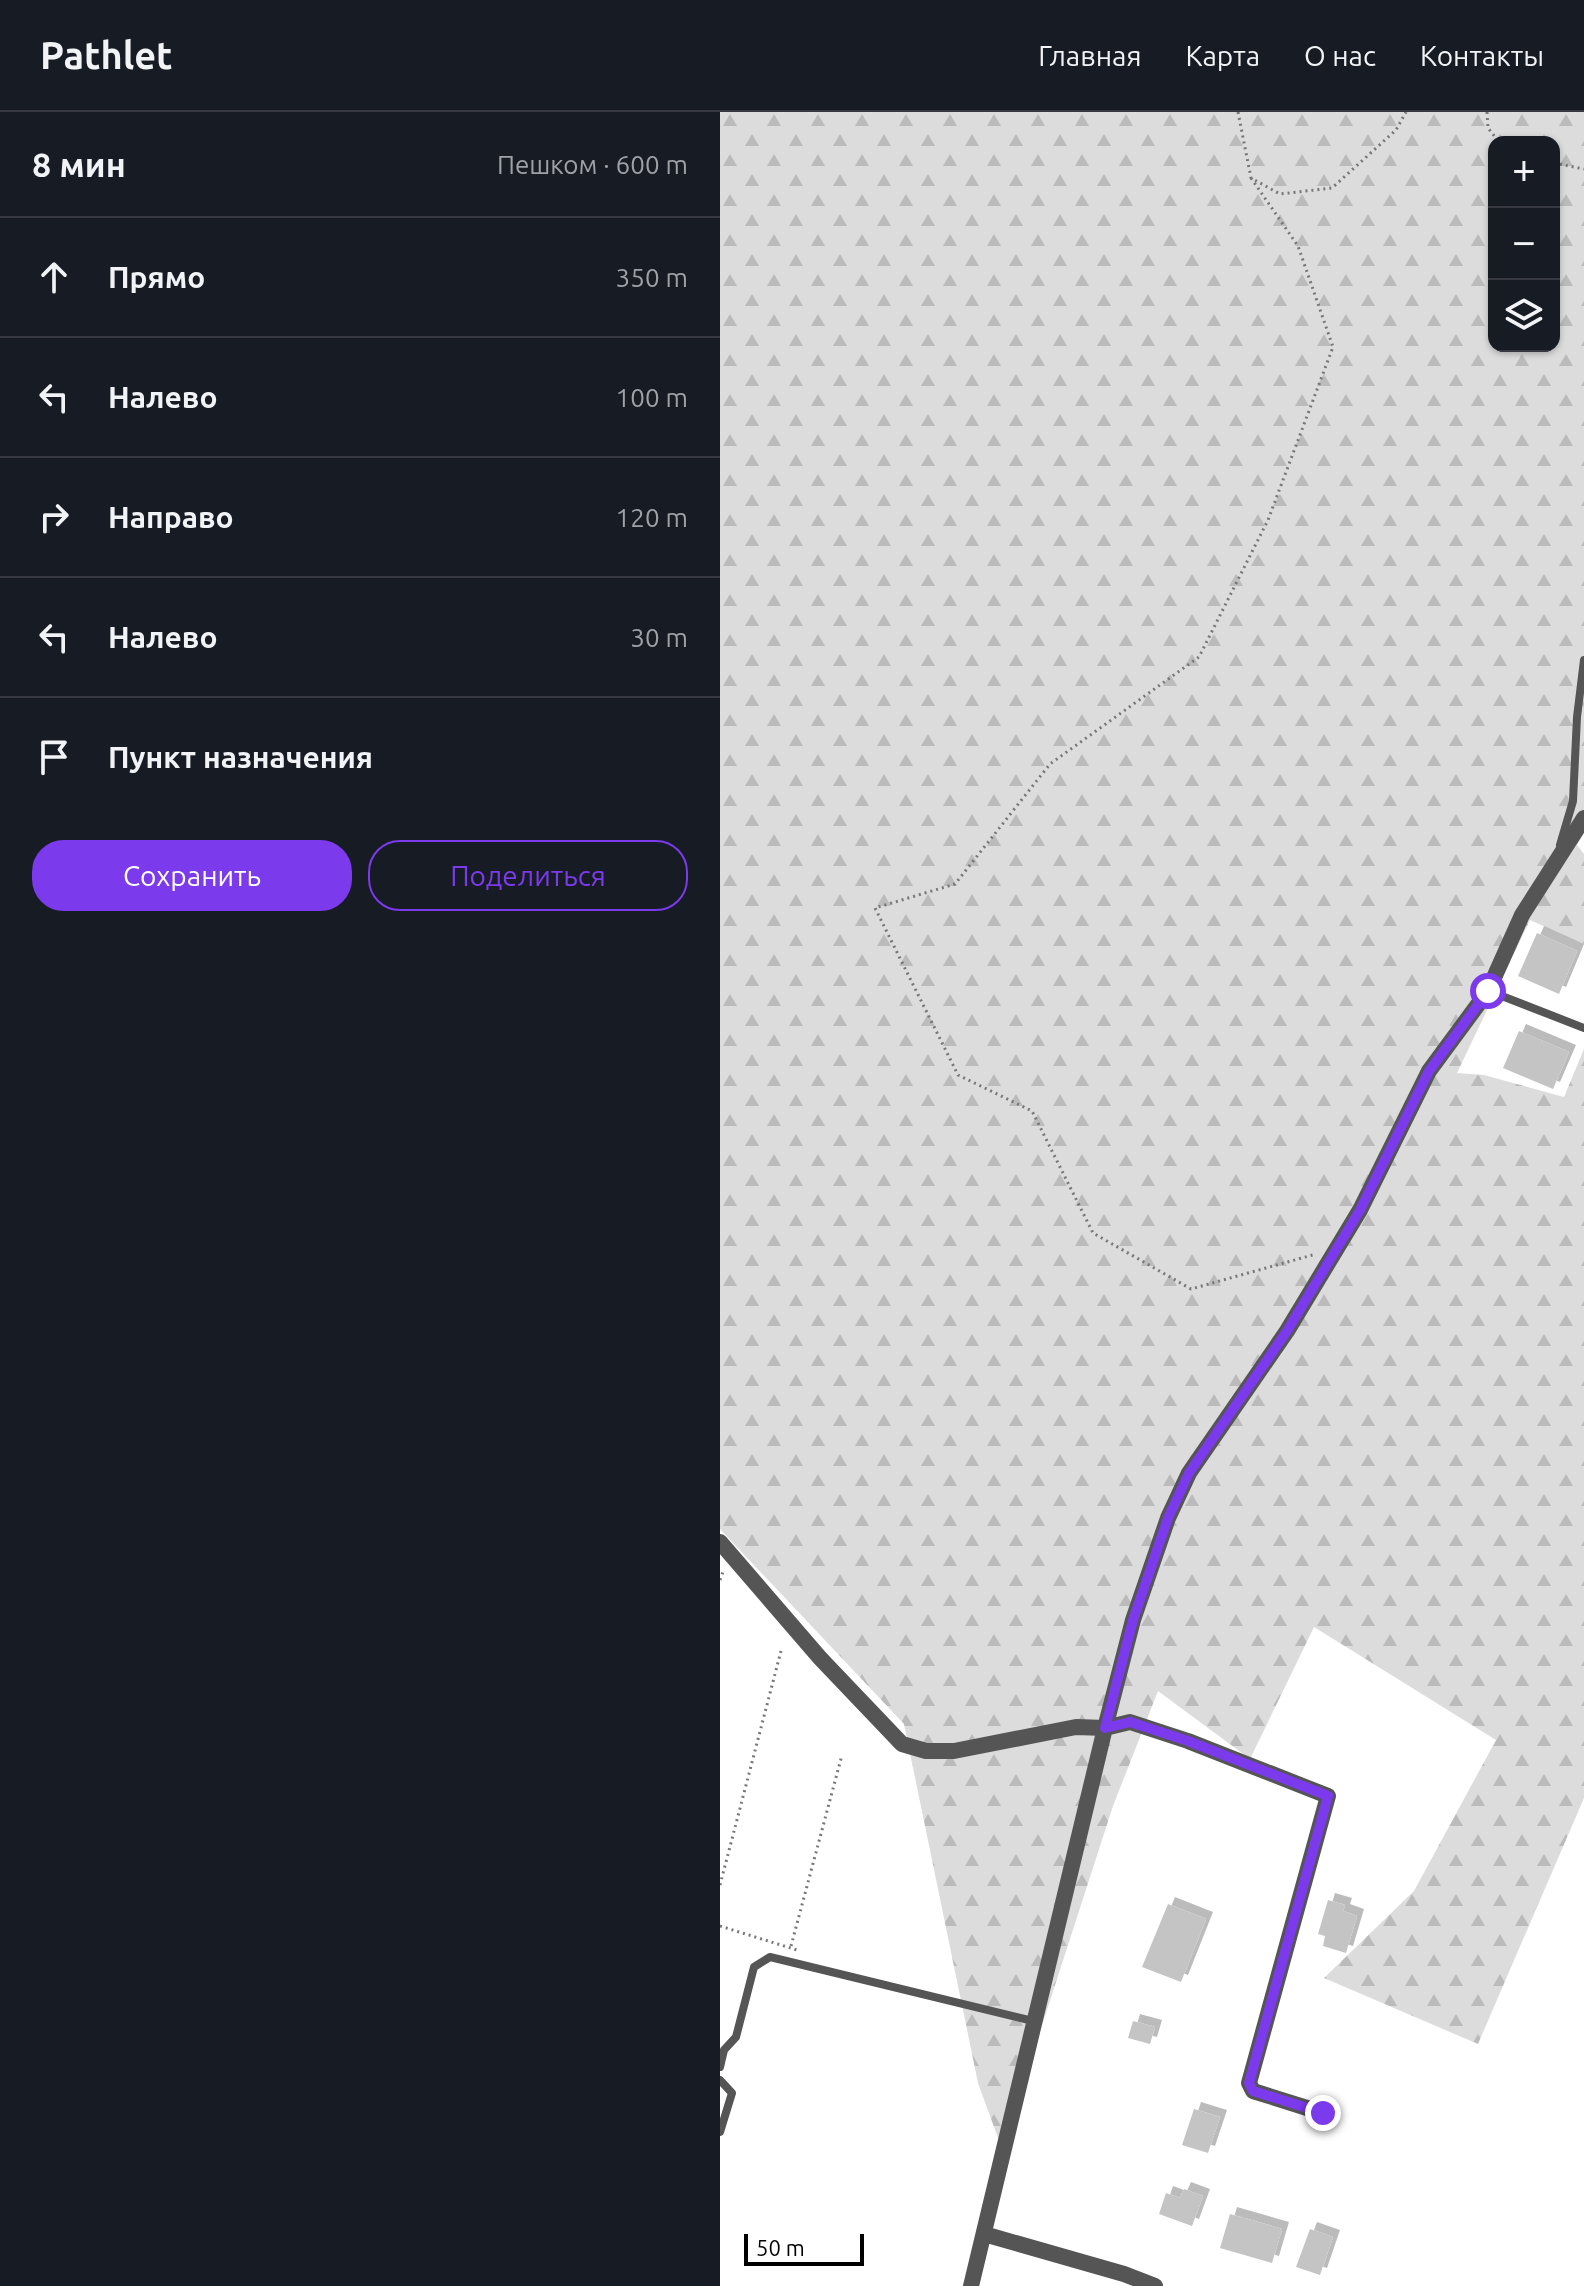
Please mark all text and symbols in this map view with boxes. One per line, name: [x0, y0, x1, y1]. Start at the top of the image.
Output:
text: Pathlet: [40, 34, 172, 76]
text: Главная: [1038, 40, 1141, 71]
text: Карта: [1185, 40, 1260, 71]
text: О нас: [1304, 40, 1376, 71]
text: Контакты: [1420, 40, 1544, 71]
map controls: [1488, 136, 1560, 352]
button: +: [1488, 136, 1560, 208]
text: 8 мин: [32, 145, 126, 183]
text: Пешком · 600 m: [497, 150, 688, 179]
button: −: [1488, 208, 1560, 280]
icon: ahead: [32, 255, 76, 299]
text: Прямо: [108, 260, 205, 294]
text: 350 m: [616, 263, 688, 292]
button: layers: [1488, 280, 1560, 352]
icon: left: [32, 375, 76, 419]
text: Налево: [108, 380, 218, 414]
text: 100 m: [616, 383, 688, 412]
icon: right: [32, 495, 76, 539]
text: Направо: [108, 500, 234, 534]
text: 120 m: [616, 503, 688, 532]
icon: left: [32, 615, 76, 659]
text: Налево: [108, 620, 218, 654]
text: 30 m: [630, 623, 688, 652]
icon: arrive: [32, 735, 76, 779]
text: Пункт назначения: [108, 740, 373, 774]
button: Сохранить: [32, 840, 352, 911]
button: Поделиться: [368, 840, 688, 911]
route start: [1470, 973, 1506, 1009]
route end: [1305, 2095, 1341, 2131]
scale bar: [744, 2230, 864, 2266]
text: 50 m: [756, 2235, 805, 2260]

